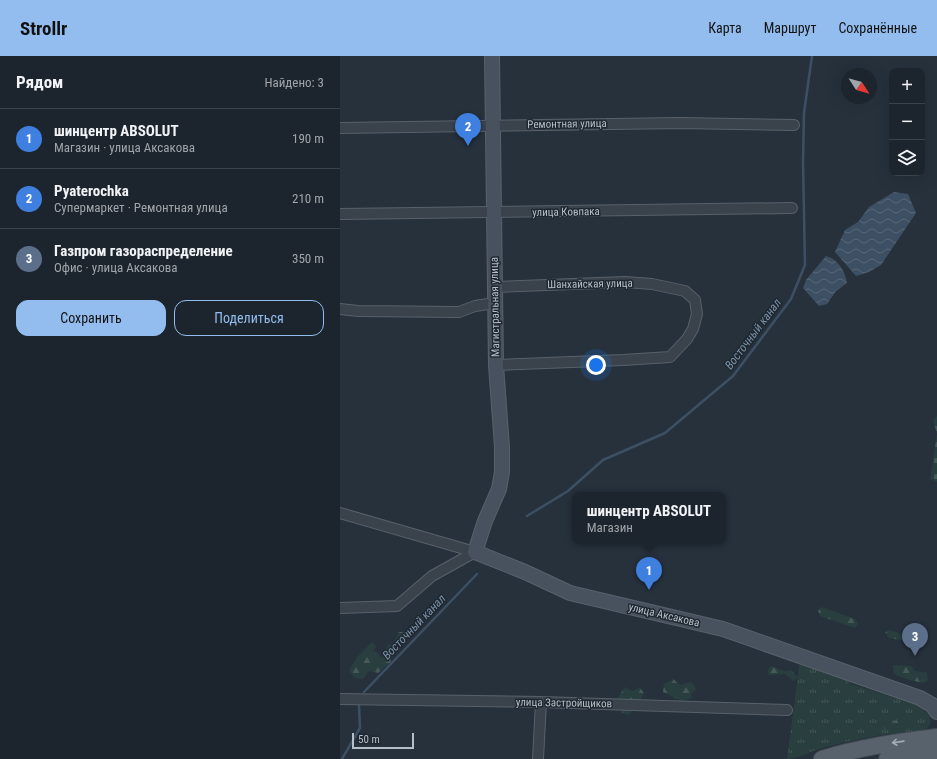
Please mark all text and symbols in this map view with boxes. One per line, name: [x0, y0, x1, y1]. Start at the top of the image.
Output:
text: Strollr: [20, 17, 67, 40]
text: Карта: [708, 20, 742, 36]
text: Маршрут: [764, 20, 816, 36]
text: Сохранённые: [838, 20, 917, 36]
north arrow: [841, 68, 877, 104]
map controls: [889, 68, 925, 176]
button: +: [889, 68, 925, 104]
text: Рядом: [16, 72, 63, 92]
text: Найдено: 3: [264, 75, 324, 90]
button: −: [889, 104, 925, 140]
pin: 2: [455, 113, 481, 146]
street label: Ремонтная улица: [527, 117, 607, 131]
text: шинцентр ABSOLUT: [54, 122, 179, 140]
text: 1: [26, 131, 32, 146]
text: 190 m: [292, 131, 324, 146]
text: Магазин · улица Аксакова: [54, 140, 195, 155]
button: layers: [889, 140, 925, 176]
text: Pyaterochka: [54, 182, 129, 200]
text: 2: [26, 191, 32, 206]
text: 210 m: [292, 191, 324, 206]
text: Супермаркет · Ремонтная улица: [54, 200, 228, 215]
street label: улица Ковпака: [532, 205, 600, 219]
text: Газпром газораспределение: [54, 242, 233, 260]
text: 3: [26, 251, 32, 266]
text: 350 m: [292, 251, 324, 266]
street label: Магистральная улица: [488, 257, 502, 357]
text: Офис · улица Аксакова: [54, 260, 177, 275]
street label: Шанхайская улица: [547, 277, 633, 291]
water label: Восточный канал: [722, 296, 784, 372]
button: Сохранить: [16, 300, 166, 336]
button: Поделиться: [174, 300, 324, 336]
your location: [586, 355, 606, 375]
popup: [572, 492, 726, 544]
text: шинцентр ABSOLUT: [587, 502, 711, 520]
text: Магазин: [587, 520, 633, 535]
pin: 1: [636, 557, 662, 590]
water label: Восточный канал: [379, 592, 449, 662]
street label: улица Аксакова: [627, 601, 701, 629]
pin: 3: [902, 623, 928, 656]
street label: улица Застройщиков: [516, 696, 612, 710]
scale bar: [352, 731, 414, 750]
text: 50 m: [358, 733, 380, 746]
one-way arrow: [892, 738, 905, 746]

